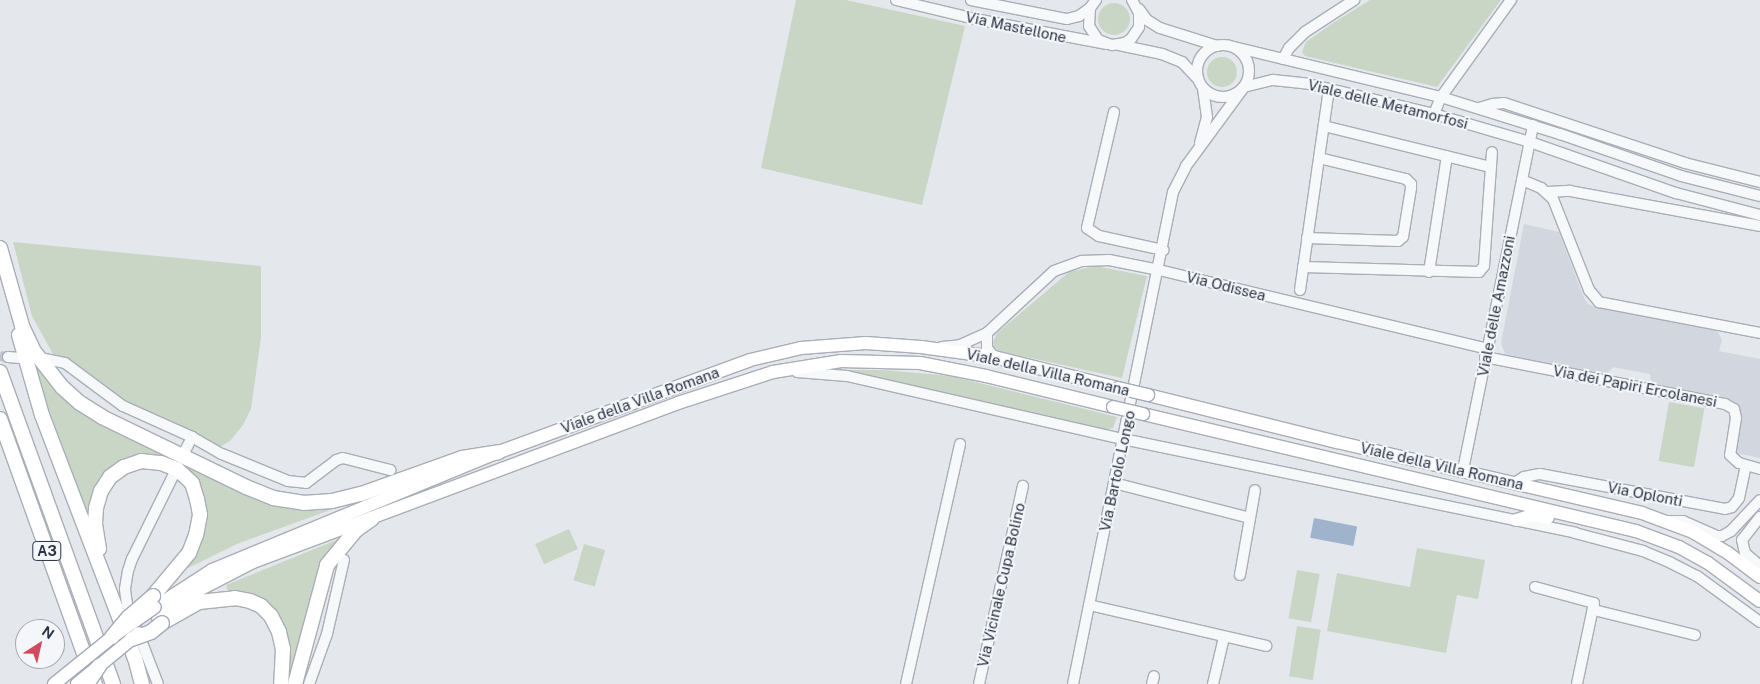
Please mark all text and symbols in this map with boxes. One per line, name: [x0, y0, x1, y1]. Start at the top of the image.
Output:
street label: Via Mastellone: [964, 8, 1068, 46]
street label: Viale delle Metamorfosi: [1306, 75, 1470, 133]
street label: Viale delle Amazzoni: [1473, 234, 1519, 378]
street label: Via Odissea: [1184, 267, 1268, 305]
street label: Viale della Villa Romana: [964, 344, 1132, 400]
street label: Via dei Papiri Ercolanesi: [1551, 361, 1719, 411]
street label: Viale della Villa Romana: [558, 363, 722, 437]
street label: Via Bartolo Longo: [1095, 409, 1139, 533]
street label: Viale della Villa Romana: [1358, 438, 1526, 494]
street label: Via Oplonti: [1606, 478, 1684, 510]
street label: Via Vicinale Cupa Bolino: [973, 501, 1029, 669]
road number: A3: [32, 540, 62, 562]
north arrow: [15, 619, 65, 669]
text: N: [39, 623, 57, 642]

